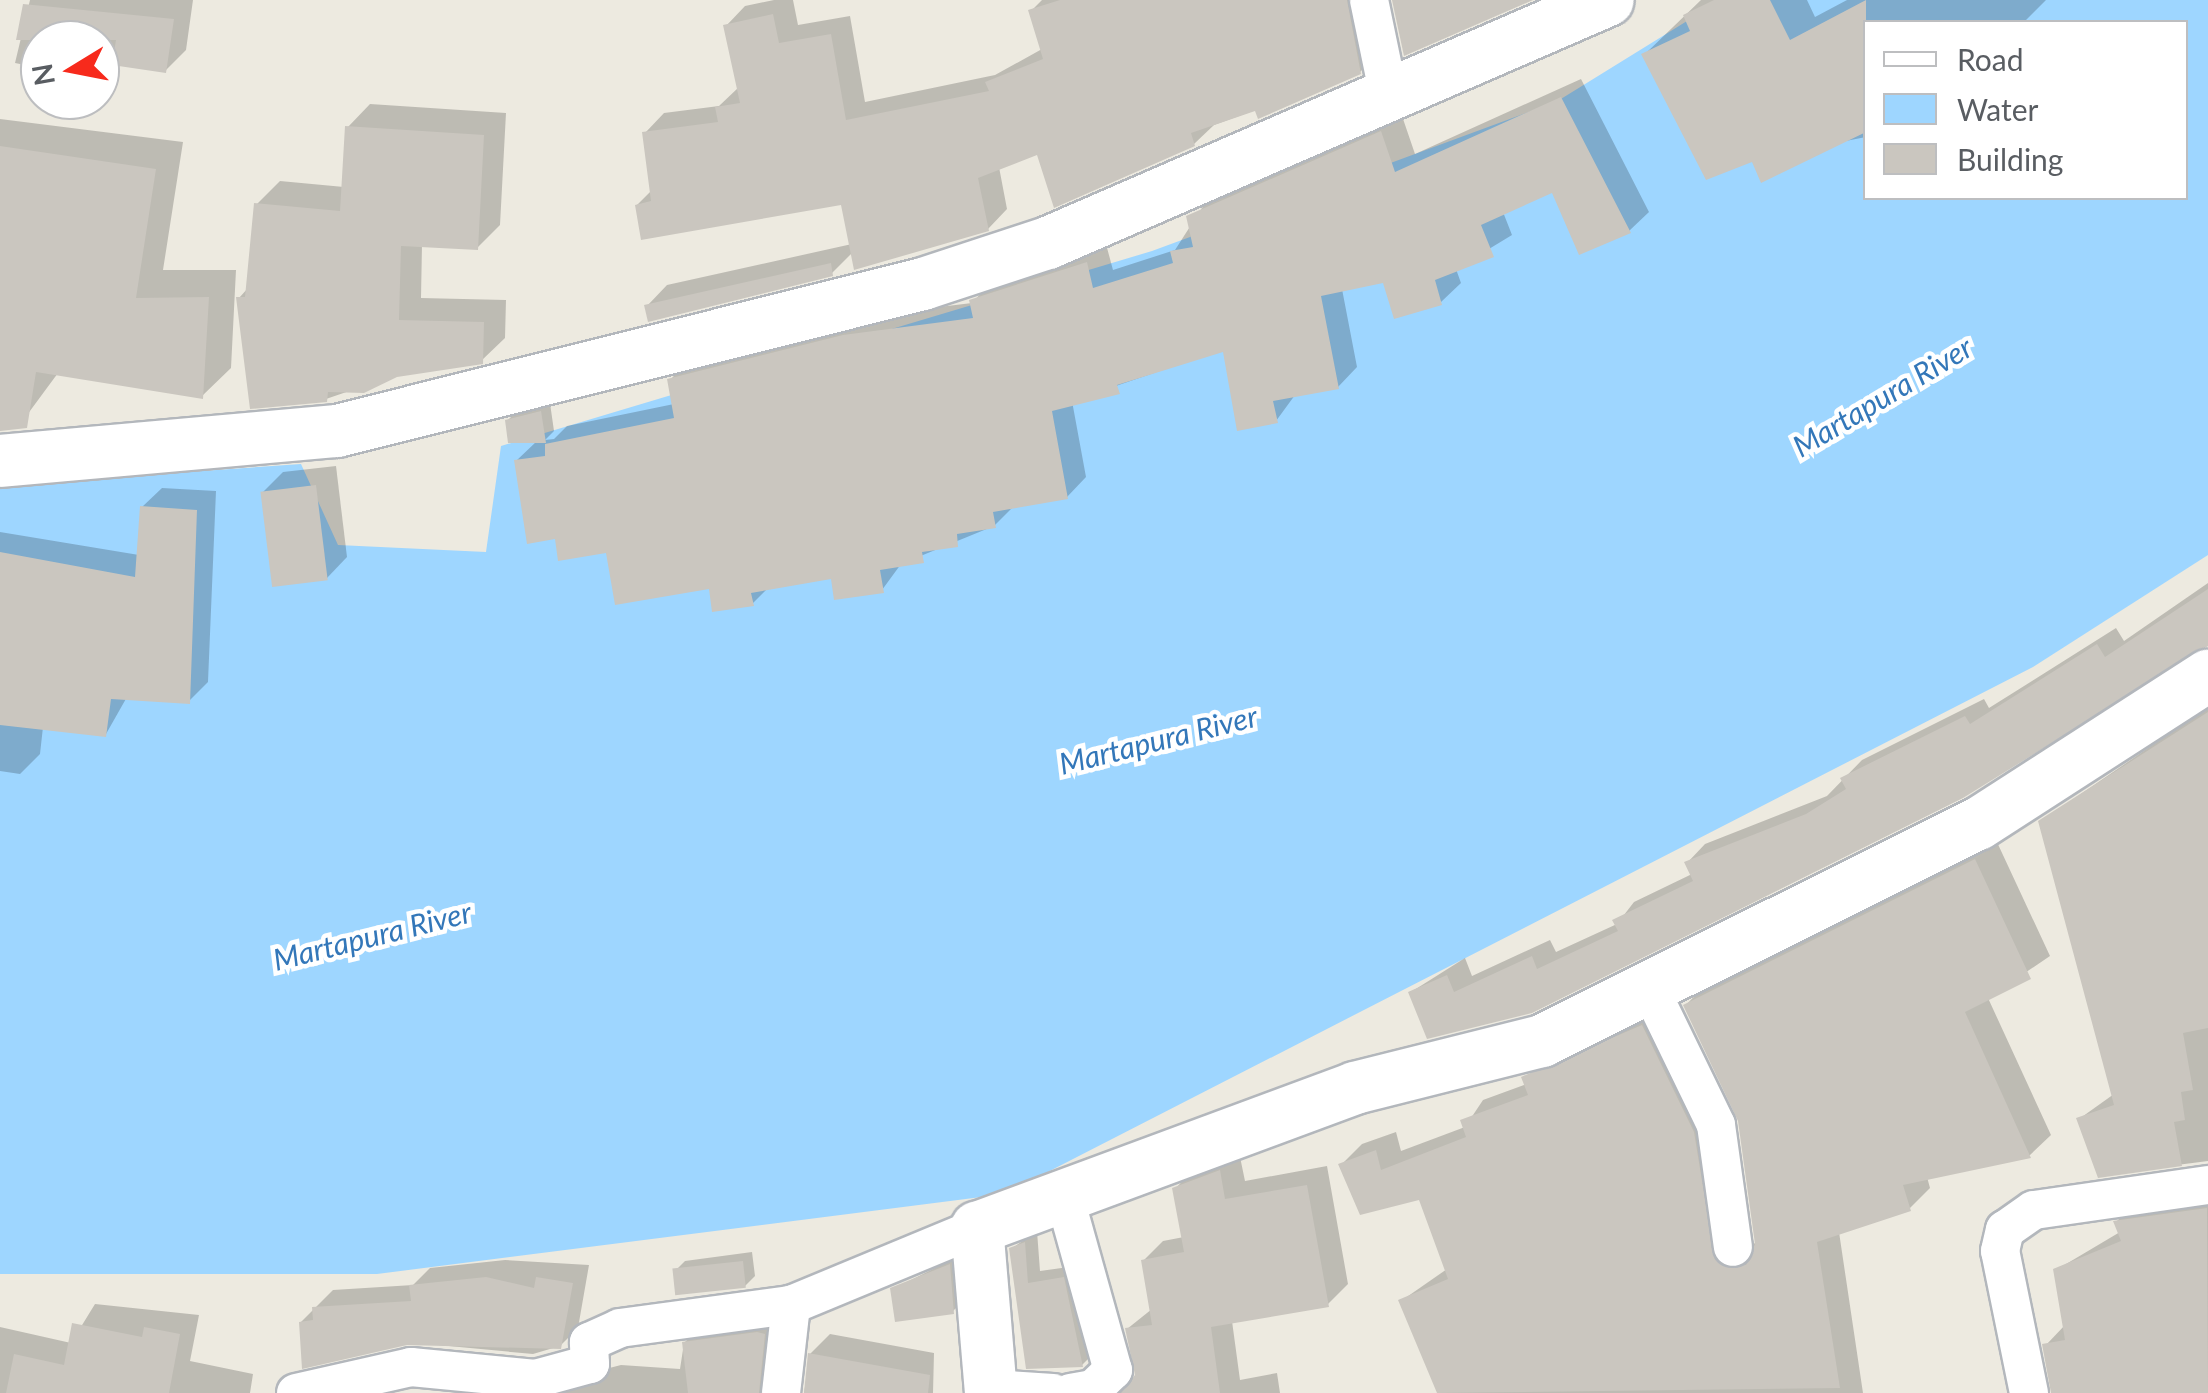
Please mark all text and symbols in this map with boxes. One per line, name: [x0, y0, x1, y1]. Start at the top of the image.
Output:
north arrow: [20, 20, 120, 120]
legend: [1863, 20, 2188, 200]
text: Road: [1957, 41, 2024, 77]
text: N: [24, 61, 61, 88]
text: Water: [1957, 91, 2039, 127]
text: Building: [1957, 141, 2063, 177]
water label: Martapura River: [1786, 328, 1978, 464]
water label: Martapura River: [1055, 697, 1261, 781]
water label: Martapura River: [269, 893, 475, 977]

